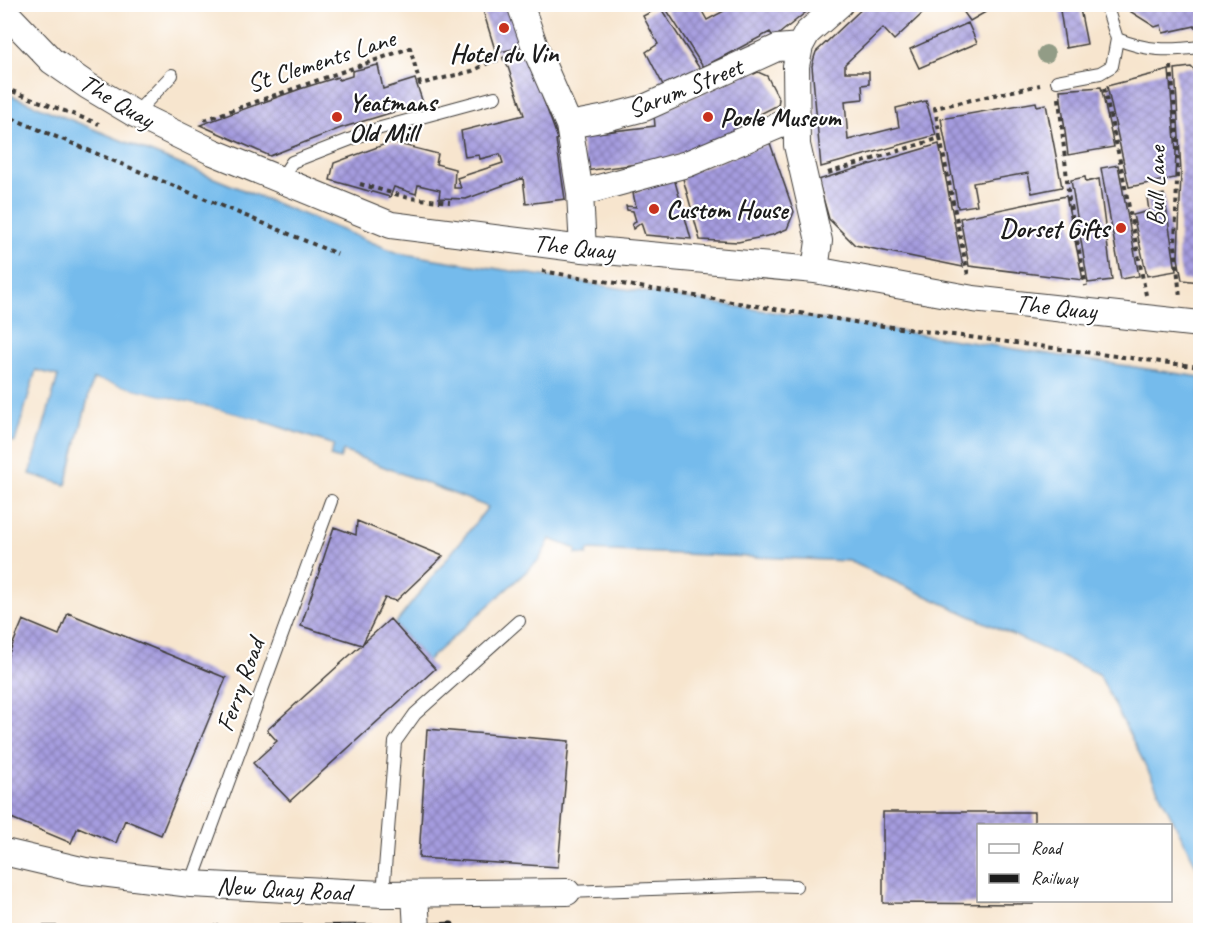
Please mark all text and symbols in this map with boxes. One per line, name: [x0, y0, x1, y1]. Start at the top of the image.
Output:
street label: St Clements Lane: [243, 21, 402, 100]
marker: Hotel du Vin: [497, 21, 511, 35]
place label: Hotel du Vin: [450, 37, 559, 70]
street label: Sarum Street: [623, 49, 750, 126]
street label: The Quay: [74, 66, 162, 137]
place label: Yeatmans Old Mill: [349, 86, 439, 149]
place label: Poole Museum: [720, 101, 842, 134]
marker: Yeatmans Old Mill: [330, 110, 344, 124]
marker: Poole Museum: [701, 110, 715, 124]
street label: Bull Lane: [1139, 144, 1173, 226]
place label: Custom House: [666, 193, 790, 226]
marker: Custom House: [647, 202, 661, 216]
place label: Dorset Gifts: [1000, 212, 1112, 245]
marker: Dorset Gifts: [1114, 221, 1128, 235]
street label: The Quay: [532, 226, 618, 268]
street label: The Quay: [1014, 286, 1100, 328]
street label: Ferry Road: [208, 630, 273, 736]
legend: [977, 824, 1172, 902]
text: Road: [1031, 837, 1064, 859]
text: Railway: [1031, 867, 1079, 889]
street label: New Quay Road: [216, 869, 356, 909]

